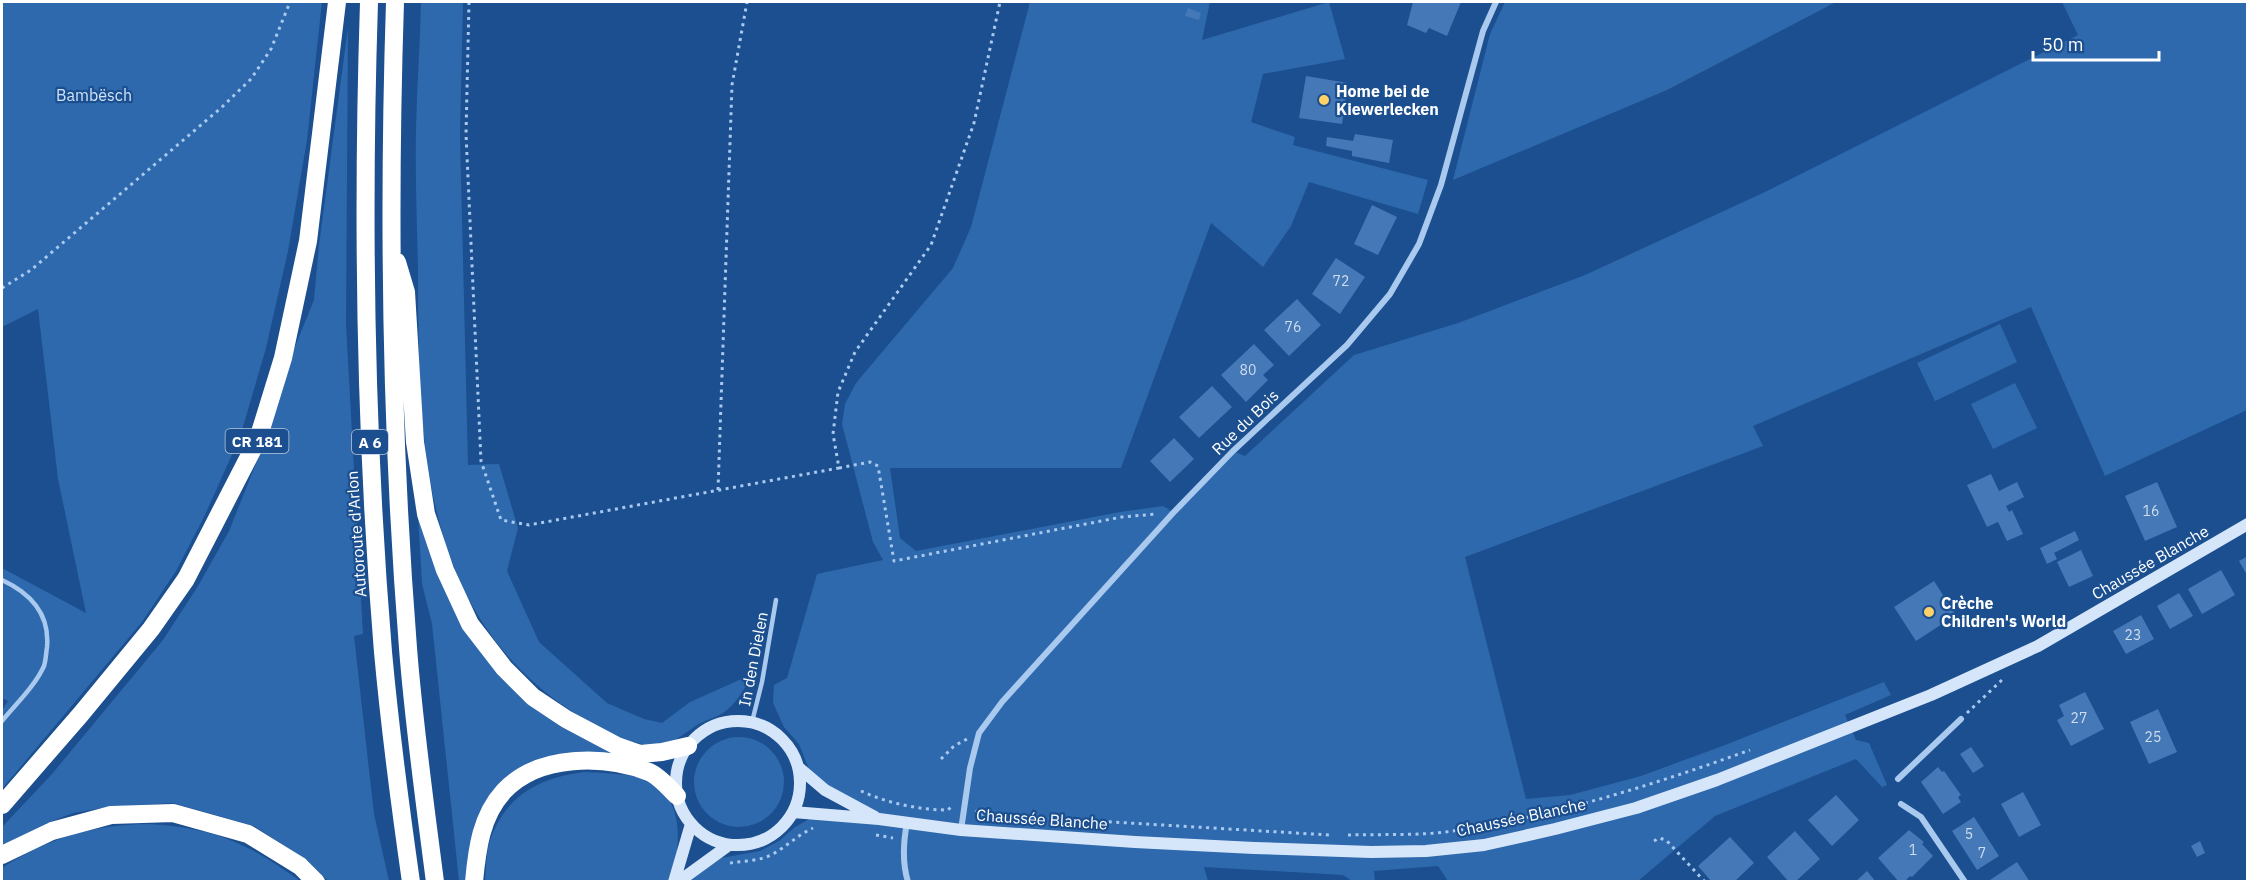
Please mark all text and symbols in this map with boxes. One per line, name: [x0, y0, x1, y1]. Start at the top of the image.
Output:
scale bar: [2033, 24, 2159, 62]
text: 50 m: [2042, 33, 2084, 56]
place label: Home bei de Kiewerlecken: [1336, 81, 1439, 119]
park label: Bambësch: [56, 85, 132, 105]
marker: Home bei de Kiewerlecken: [1317, 93, 1331, 107]
house number: 72: [1333, 272, 1349, 290]
house number: 76: [1285, 318, 1301, 336]
house number: 80: [1240, 361, 1256, 379]
street label: Rue du Bois: [1207, 385, 1283, 459]
road number: CR 181: [226, 429, 288, 453]
road number: A 6: [352, 430, 388, 454]
street label: Autoroute d'Arlon: [342, 470, 370, 598]
house number: 16: [2143, 502, 2159, 520]
street label: Chaussée Blanche: [2088, 520, 2212, 604]
place label: Crèche Children's World: [1941, 593, 2066, 631]
marker: Crèche Children's World: [1922, 605, 1936, 619]
street label: In den Dielen: [734, 610, 772, 708]
house number: 23: [2125, 626, 2141, 644]
house number: 27: [2071, 709, 2087, 727]
house number: 25: [2145, 728, 2161, 746]
street label: Chaussée Blanche: [1454, 793, 1588, 840]
street label: Chaussée Blanche: [976, 804, 1109, 834]
house number: 5: [1965, 825, 1973, 843]
house number: 1: [1909, 841, 1917, 859]
house number: 7: [1978, 844, 1986, 862]

